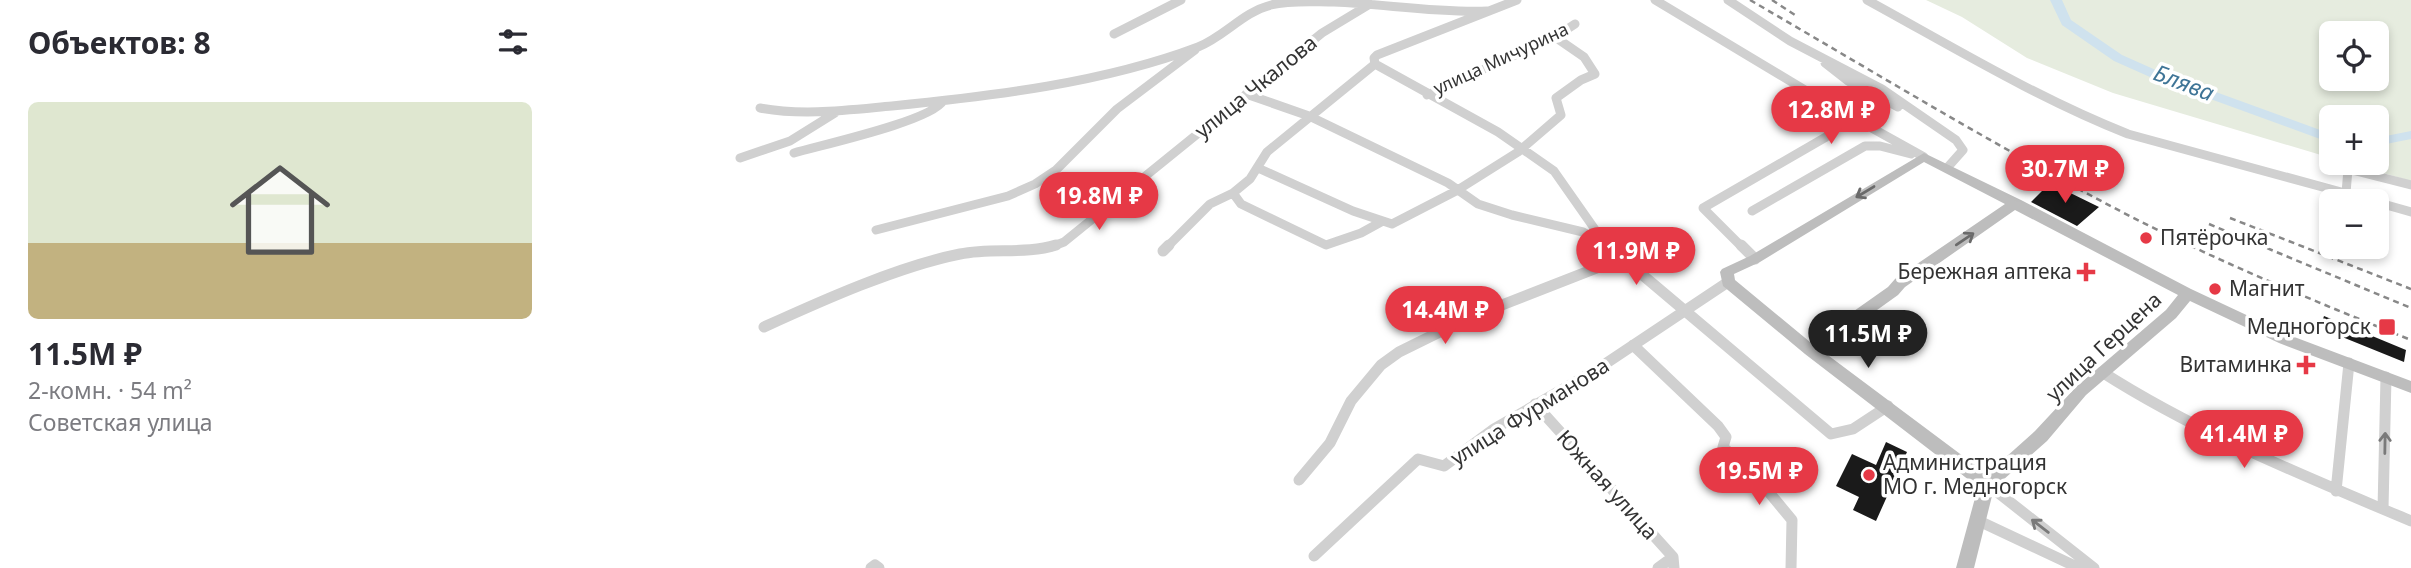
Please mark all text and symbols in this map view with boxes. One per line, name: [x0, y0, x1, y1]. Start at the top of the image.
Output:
street label: улица Мичурина: [1429, 16, 1572, 100]
map controls: [2319, 21, 2389, 259]
button: locate: [2319, 21, 2389, 91]
text: Объектов: 8: [28, 22, 211, 63]
icon: filters: [494, 23, 532, 61]
street label: улица Чкалова: [1188, 28, 1322, 144]
water label: Блява: [2150, 56, 2219, 108]
pin: 12.8M ₽: [1766, 86, 1896, 146]
text: 12.8M ₽: [1787, 93, 1875, 125]
button: +: [2319, 105, 2389, 175]
pin: 30.7M ₽: [2000, 146, 2130, 205]
icon: home: [217, 147, 343, 273]
text: 30.7M ₽: [2021, 152, 2109, 184]
pin: 19.8M ₽: [1034, 173, 1164, 232]
text: 19.8M ₽: [1055, 179, 1143, 211]
one-way arrow: [1856, 185, 1876, 199]
button: −: [2319, 189, 2389, 259]
place label: Пятёрочка: [2160, 223, 2268, 251]
pin: 11.9M ₽: [1571, 228, 1701, 287]
marker: Пятёрочка: [2138, 230, 2154, 246]
one-way arrow: [1954, 232, 1974, 246]
text: 11.9M ₽: [1592, 234, 1680, 266]
place label: Бережная аптека: [1898, 257, 2072, 285]
marker: Бережная аптека: [2078, 264, 2094, 280]
place label: Магнит: [2229, 274, 2305, 302]
marker: Магнит: [2207, 281, 2223, 297]
street label: улица Герцена: [2040, 285, 2167, 407]
pin: 14.4M ₽: [1380, 286, 1510, 346]
text: 14.4M ₽: [1401, 293, 1489, 325]
pin: 11.5M ₽: [1803, 310, 1933, 370]
place label: Медногорск: [2247, 312, 2371, 340]
text: 11.5M ₽: [1824, 317, 1912, 349]
marker: Медногорск: [2377, 317, 2397, 337]
text: 11.5M ₽: [28, 333, 142, 374]
place label: Витаминка: [2179, 350, 2292, 378]
street label: улица Фурманова: [1445, 351, 1614, 471]
marker: Витаминка: [2298, 357, 2314, 373]
text: 2-комн. · 54 m²: [28, 374, 192, 406]
text: Советская улица: [28, 406, 213, 438]
pin: 41.4M ₽: [2179, 410, 2309, 470]
text: 41.4M ₽: [2200, 417, 2288, 449]
street label: Южная улица: [1551, 424, 1664, 545]
one-way arrow: [2378, 432, 2391, 455]
pin: 19.5M ₽: [1694, 448, 1824, 507]
place label: Администрация МО г. Медногорск: [1883, 448, 2067, 500]
text: 19.5M ₽: [1715, 454, 1803, 486]
marker: Администрация МО г. Медногорск: [1861, 467, 1877, 483]
one-way arrow: [2032, 518, 2050, 534]

